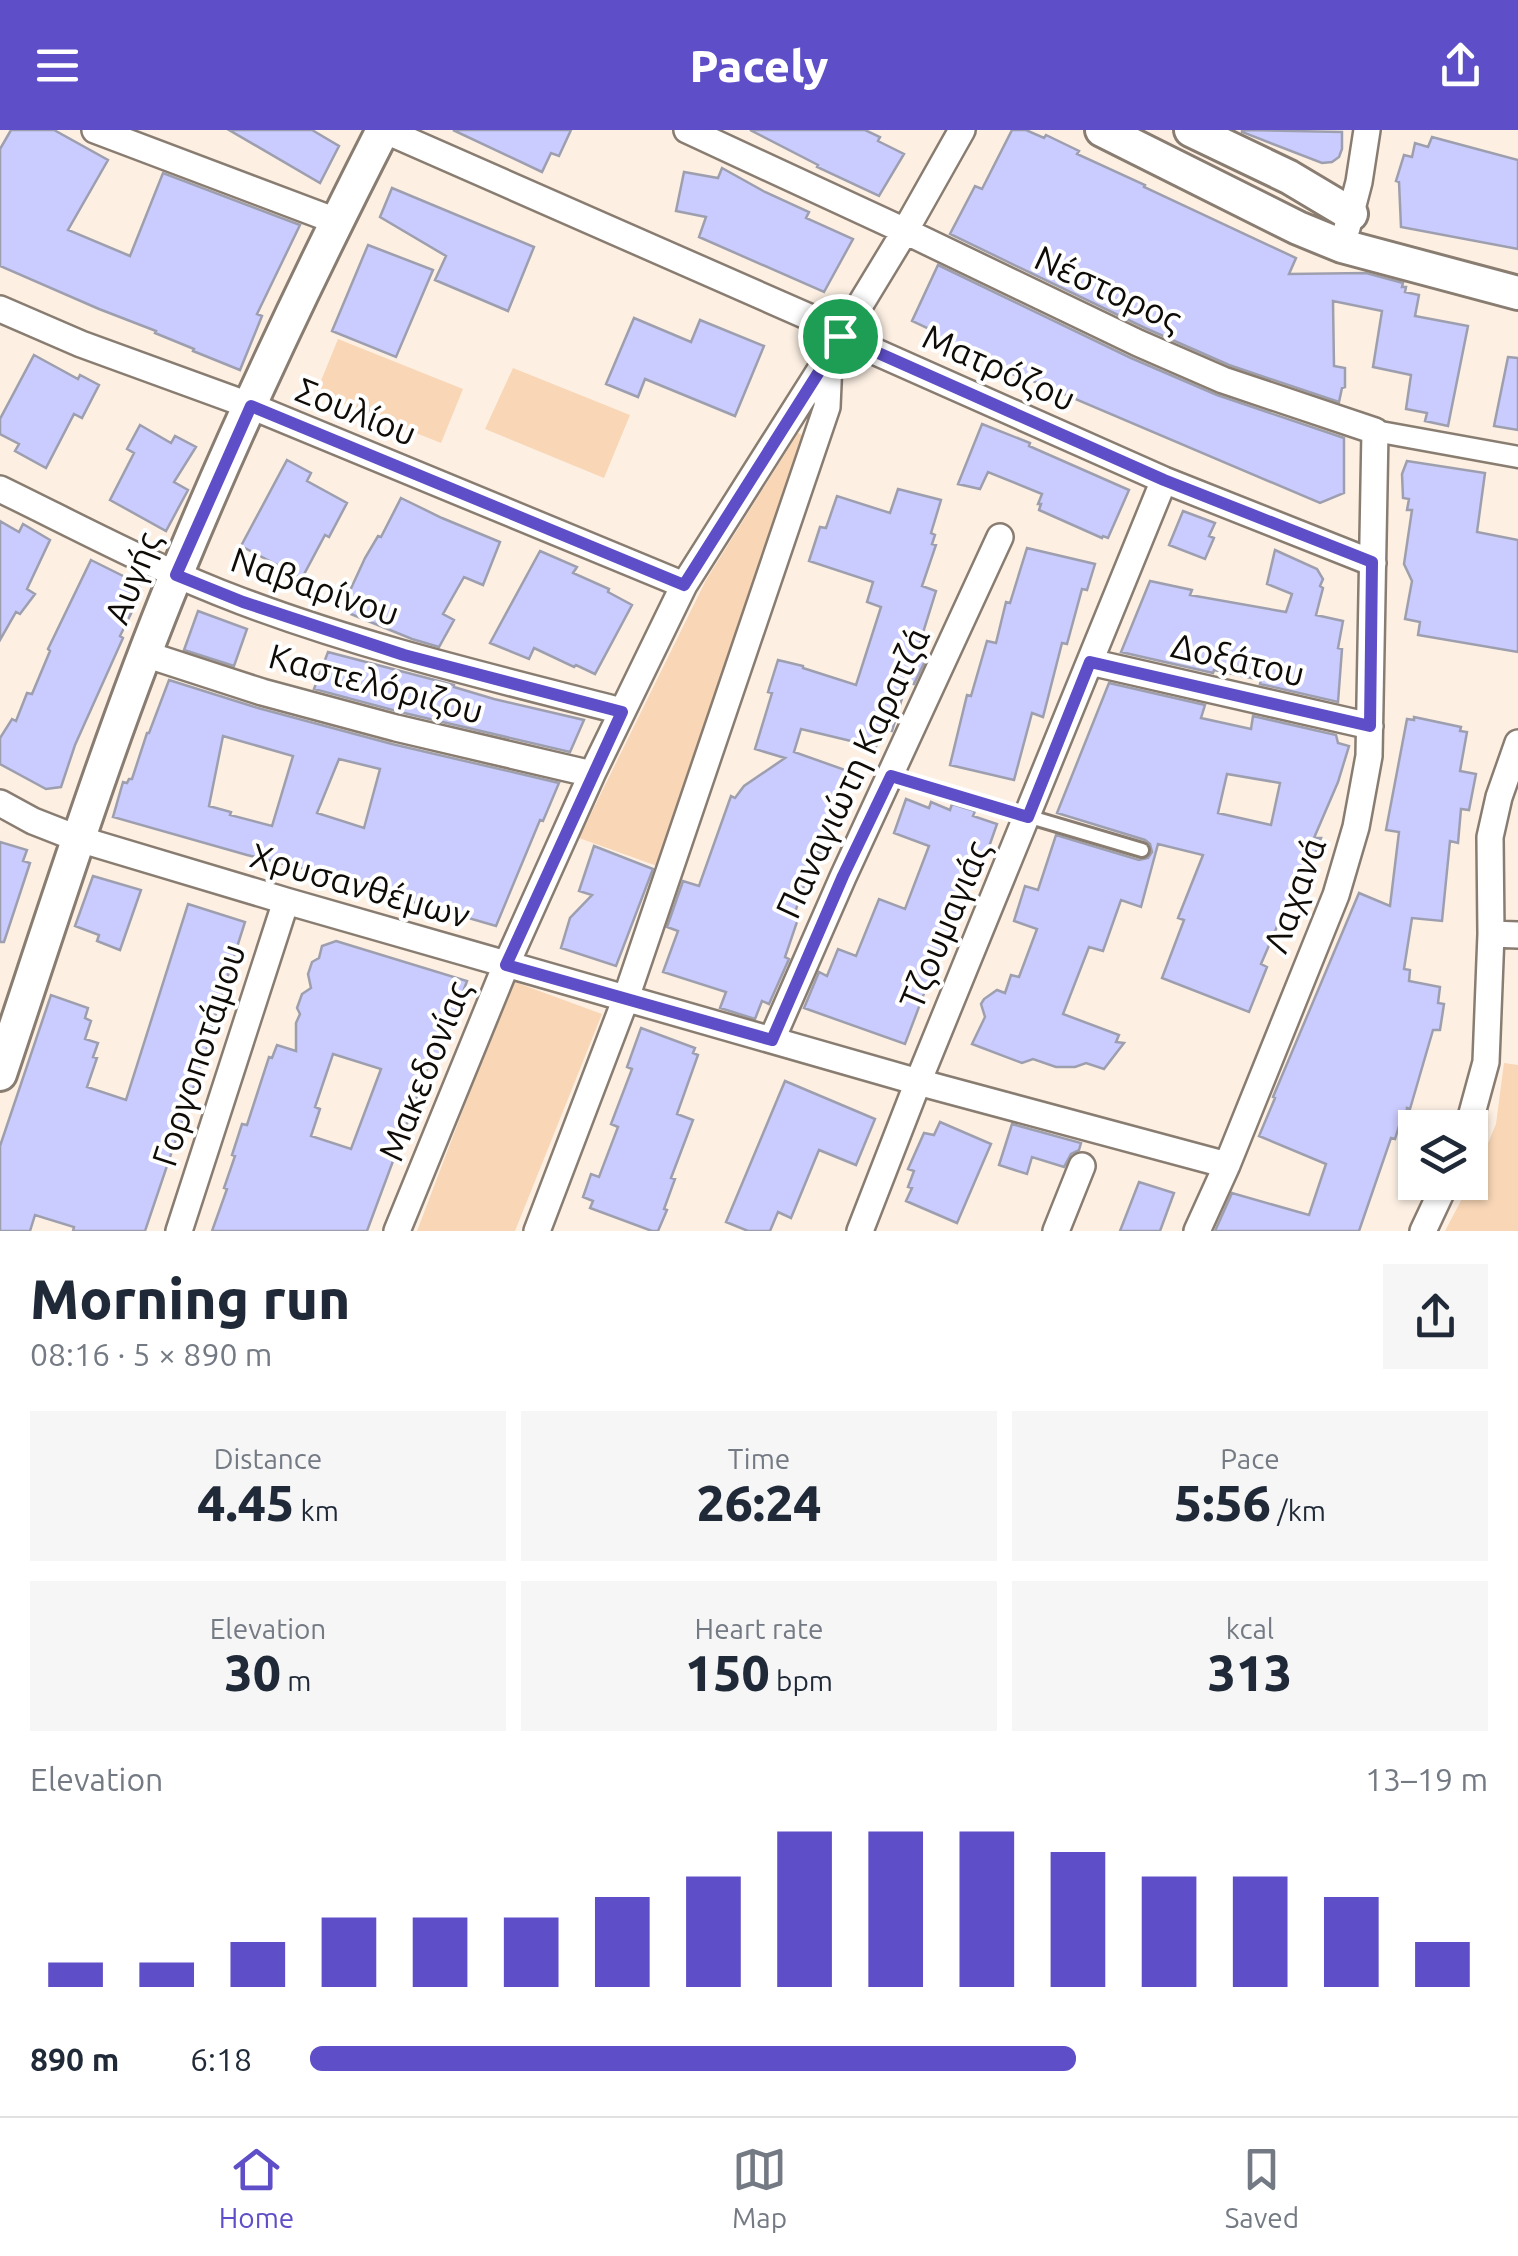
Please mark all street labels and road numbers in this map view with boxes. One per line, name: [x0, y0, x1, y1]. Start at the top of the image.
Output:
street label: Νέστορος: [1029, 237, 1188, 339]
street label: Ματρόζου: [917, 316, 1082, 419]
street label: Σουλίου: [290, 369, 422, 453]
street label: Αυγής: [96, 526, 169, 629]
street label: Ναβαρίνου: [226, 539, 405, 633]
street label: Παναγιώτη Καρατζά: [767, 621, 937, 924]
street label: Δοξάτου: [1168, 624, 1309, 694]
street label: Καστελόριζου: [265, 635, 488, 731]
street label: Λαχανά: [1255, 832, 1333, 958]
street label: Τζουμαγιάς: [891, 834, 997, 1015]
street label: Χρυσανθέμων: [246, 835, 475, 935]
street label: Γοργοποτάμου: [143, 939, 253, 1171]
street label: Μακεδονίας: [370, 975, 478, 1166]

